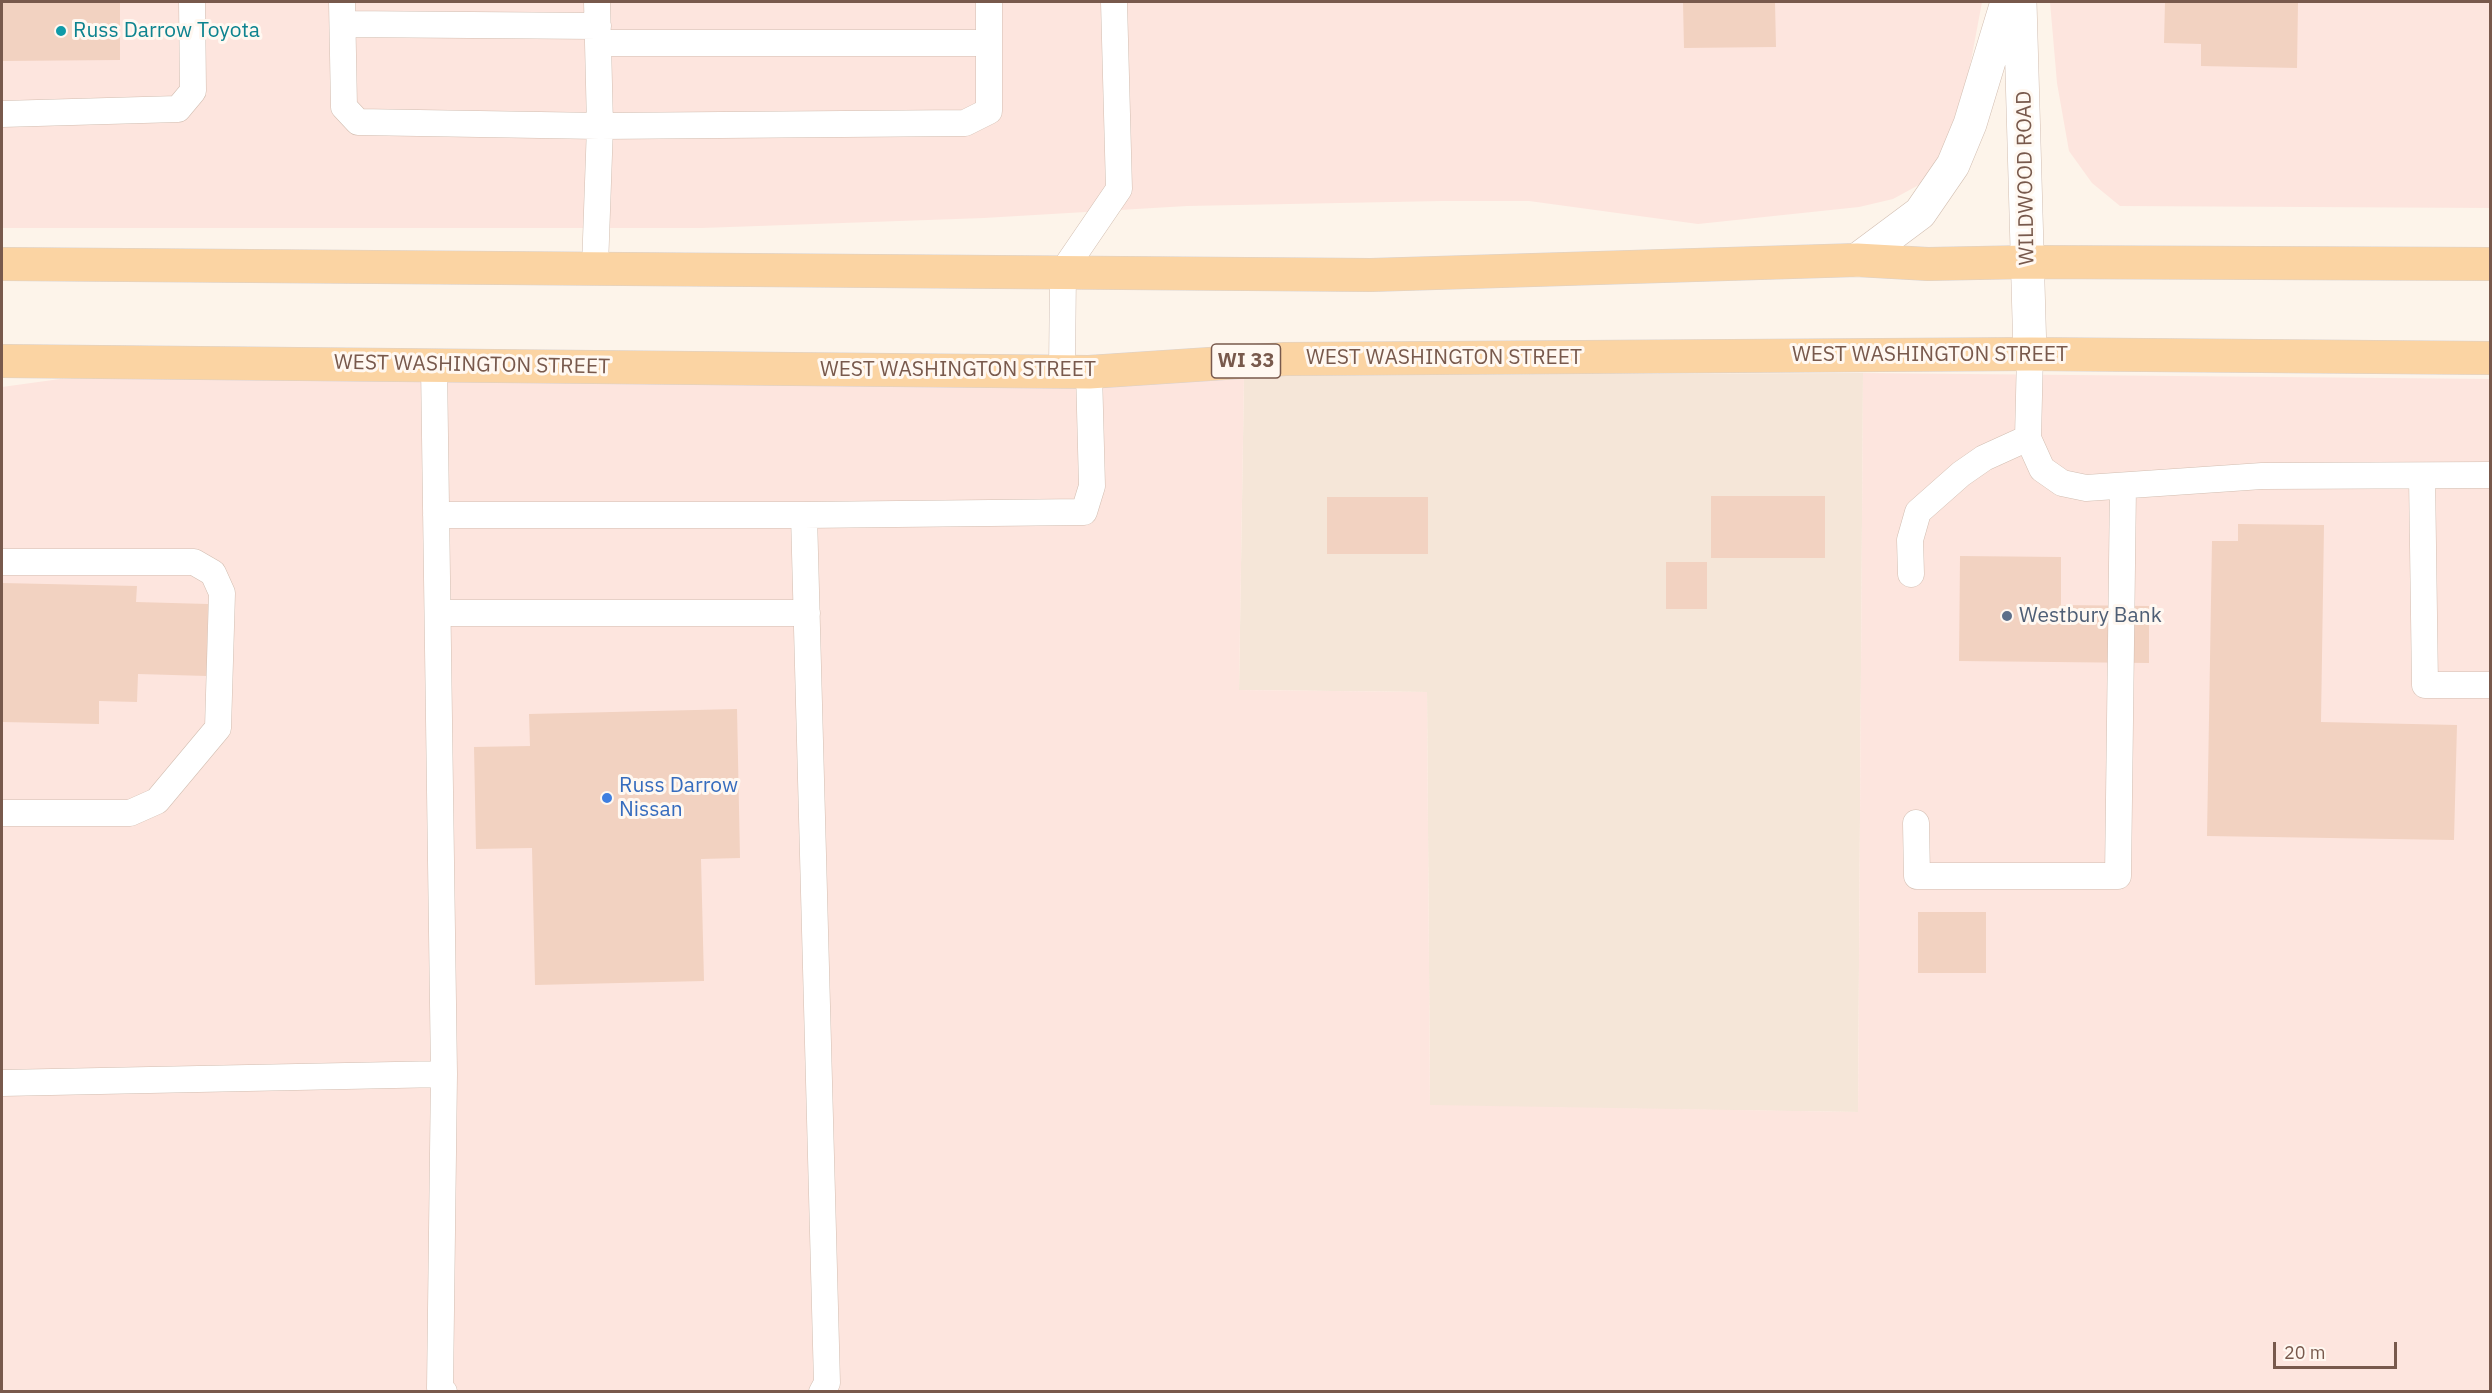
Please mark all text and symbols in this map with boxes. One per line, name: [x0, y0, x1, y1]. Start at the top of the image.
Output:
place label: Russ Darrow Toyota: [73, 18, 260, 44]
marker: Russ Darrow Toyota: [54, 24, 68, 38]
street label: WILDWOOD ROAD: [2012, 91, 2040, 265]
street label: WEST WASHINGTON STREET: [1792, 342, 2068, 368]
road number: WI 33: [1212, 344, 1280, 378]
street label: WEST WASHINGTON STREET: [1306, 345, 1582, 371]
street label: WEST WASHINGTON STREET: [334, 350, 610, 380]
street label: WEST WASHINGTON STREET: [820, 357, 1096, 383]
place label: Westbury Bank: [2019, 603, 2162, 629]
marker: Westbury Bank: [2000, 609, 2014, 623]
place label: Russ Darrow Nissan: [619, 773, 738, 823]
marker: Russ Darrow Nissan: [600, 791, 614, 805]
scale bar: [2276, 1330, 2400, 1368]
text: 20 m: [2284, 1341, 2326, 1364]

